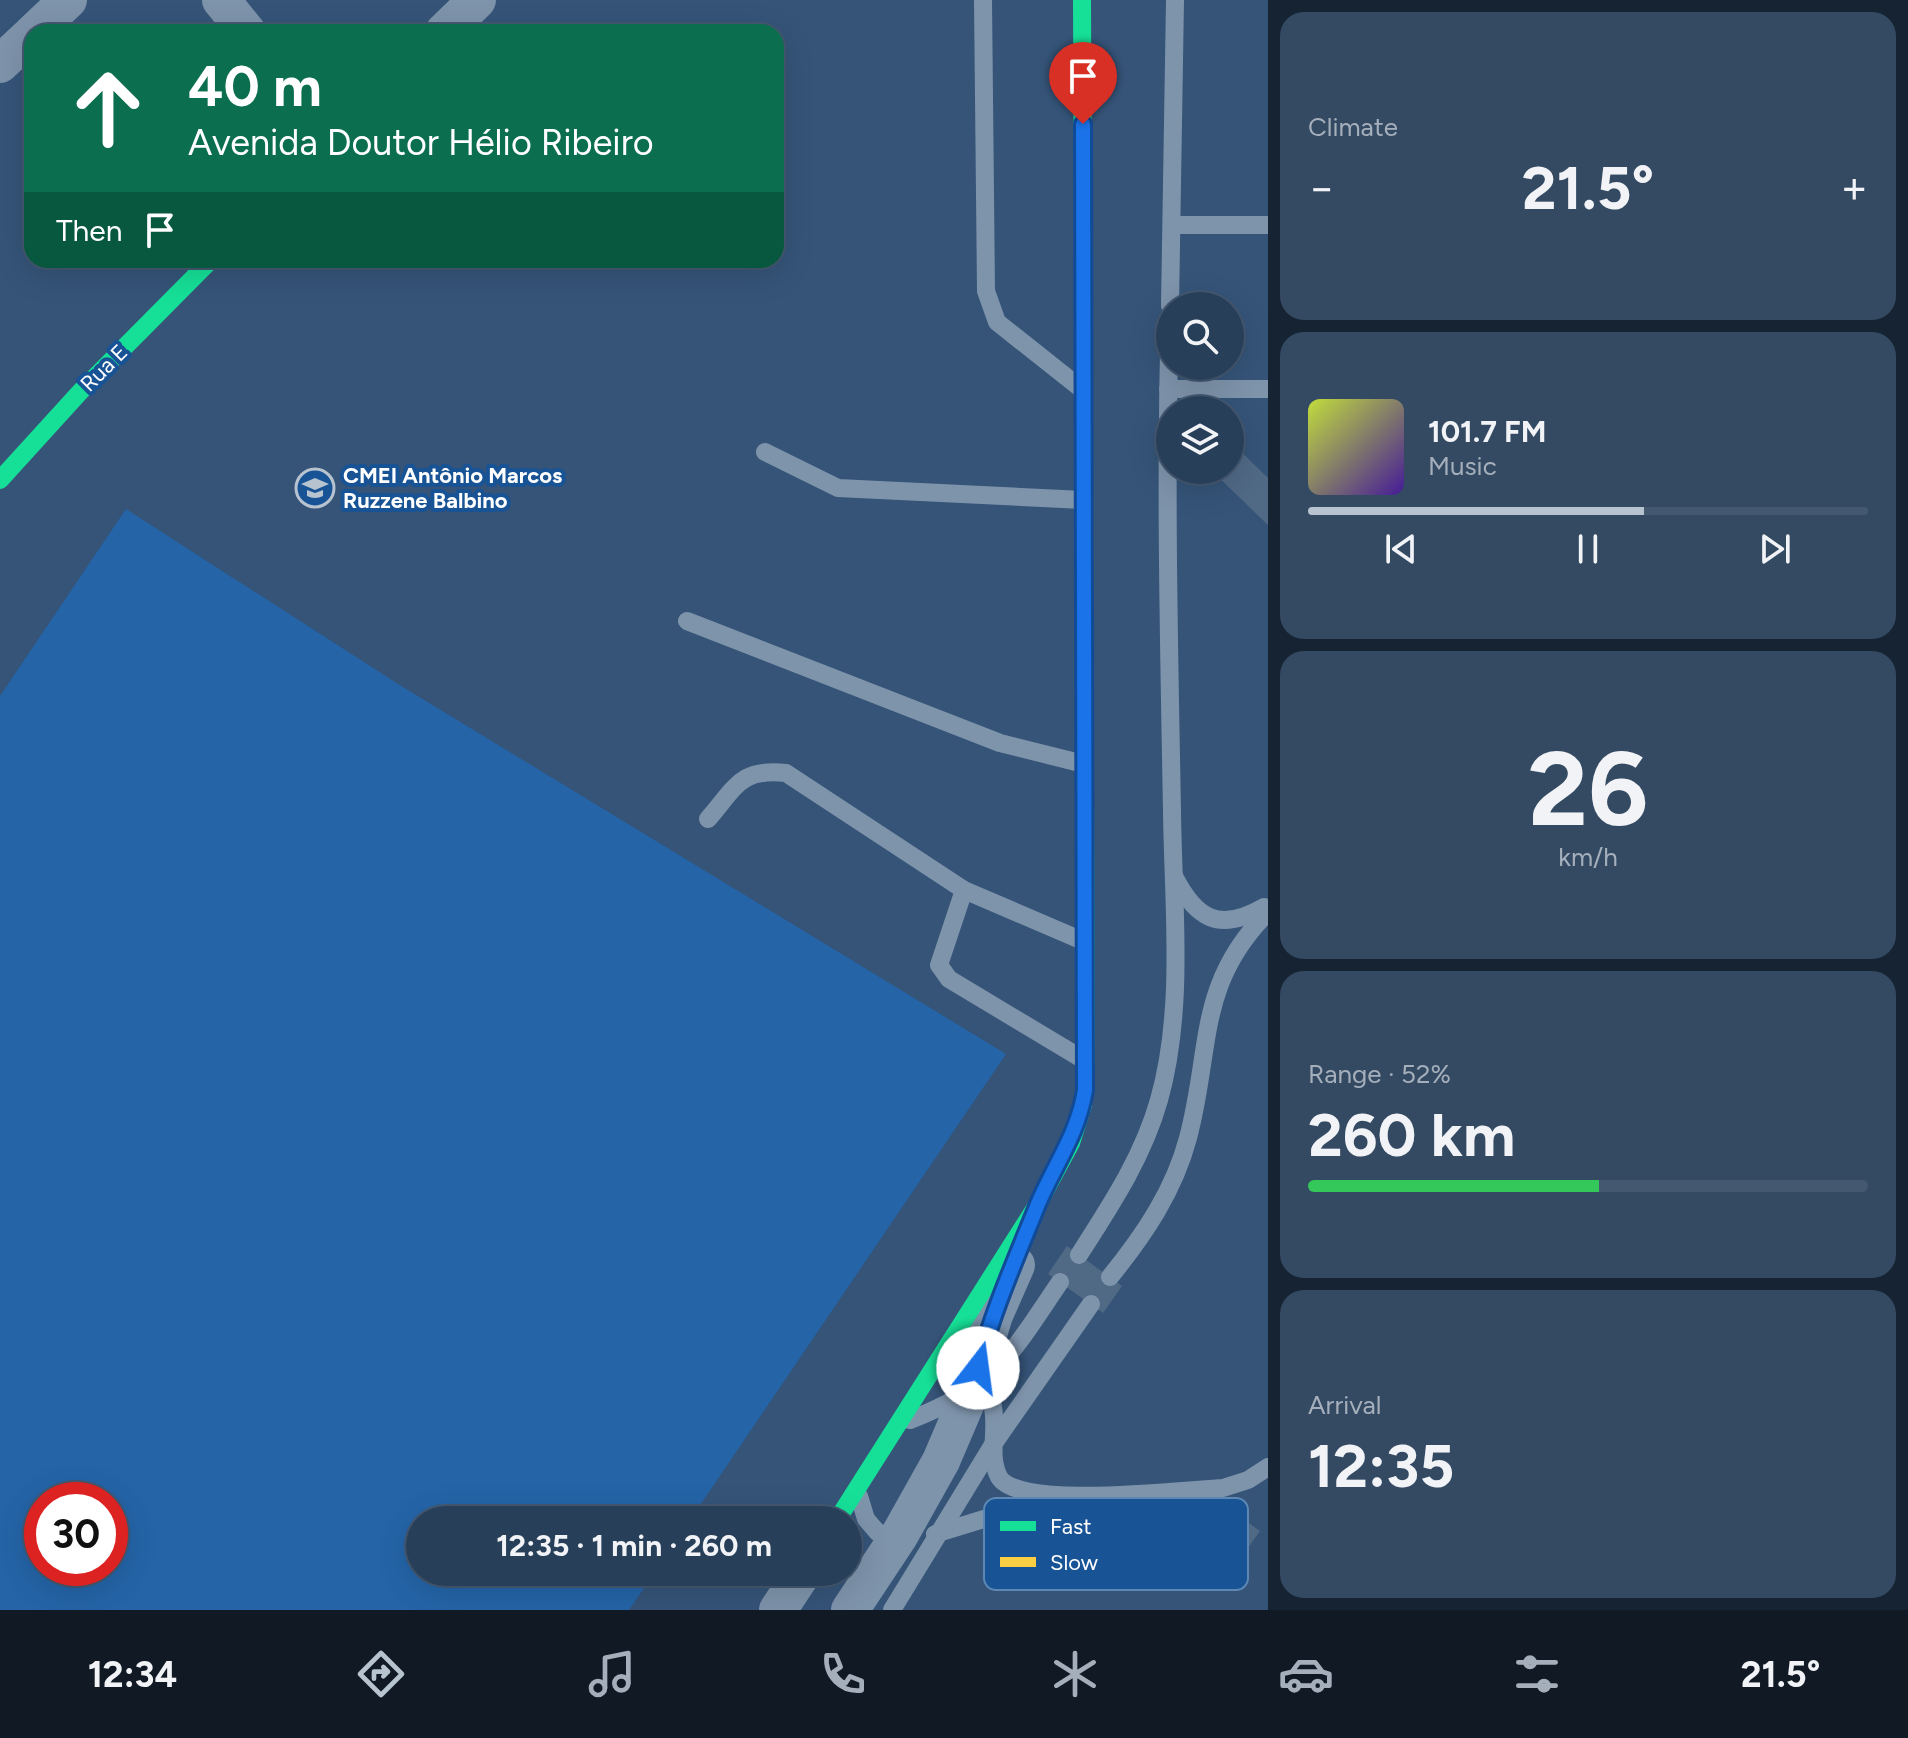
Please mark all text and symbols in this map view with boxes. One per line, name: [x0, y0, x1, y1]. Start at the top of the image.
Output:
pin: [1049, 42, 1117, 124]
text: 40 m: [188, 53, 322, 120]
icon: arrive: [1061, 54, 1105, 98]
icon: ahead: [56, 56, 160, 160]
text: Climate: [1308, 111, 1398, 143]
text: Avenida Doutor Hélio Ribeiro: [188, 121, 654, 164]
text: 21.5°: [1522, 152, 1654, 224]
text: −: [1308, 161, 1335, 214]
text: +: [1841, 161, 1868, 214]
icon: arrive: [138, 208, 182, 252]
text: Then: [56, 212, 122, 249]
map controls: [1156, 292, 1244, 484]
button: search: [1156, 292, 1244, 380]
street label: Rua E: [75, 339, 133, 397]
button: layers: [1156, 396, 1244, 484]
text: 101.7 FM: [1428, 413, 1546, 450]
text: Music: [1428, 450, 1497, 482]
place label: CMEI Antônio Marcos Ruzzene Balbino: [343, 462, 562, 514]
school or university icon: CMEI Antônio Marcos Ruzzene Balbino: [294, 467, 336, 509]
icon: previous: [1379, 527, 1423, 571]
icon: pause: [1566, 527, 1610, 571]
icon: next: [1753, 527, 1797, 571]
text: 26: [1528, 726, 1648, 851]
text: km/h: [1558, 841, 1618, 873]
text: Range · 52%: [1308, 1058, 1451, 1090]
text: 260 km: [1308, 1099, 1515, 1171]
position arrow: [936, 1326, 1020, 1410]
text: Arrival: [1308, 1389, 1381, 1421]
text: 12:35: [1308, 1430, 1454, 1502]
speed limit sign: 30: [24, 1482, 128, 1586]
legend: [984, 1498, 1248, 1590]
text: Fast: [1050, 1513, 1092, 1540]
text: 12:35 · 1 min · 260 m: [496, 1527, 772, 1564]
text: Slow: [1050, 1549, 1099, 1576]
icon: directions: [353, 1646, 409, 1702]
icon: music: [584, 1646, 640, 1702]
icon: phone: [815, 1646, 871, 1702]
icon: climate: [1047, 1646, 1103, 1702]
icon: car: [1278, 1646, 1334, 1702]
icon: filters: [1509, 1646, 1565, 1702]
text: 12:34: [88, 1653, 177, 1696]
text: 21.5°: [1741, 1653, 1820, 1696]

